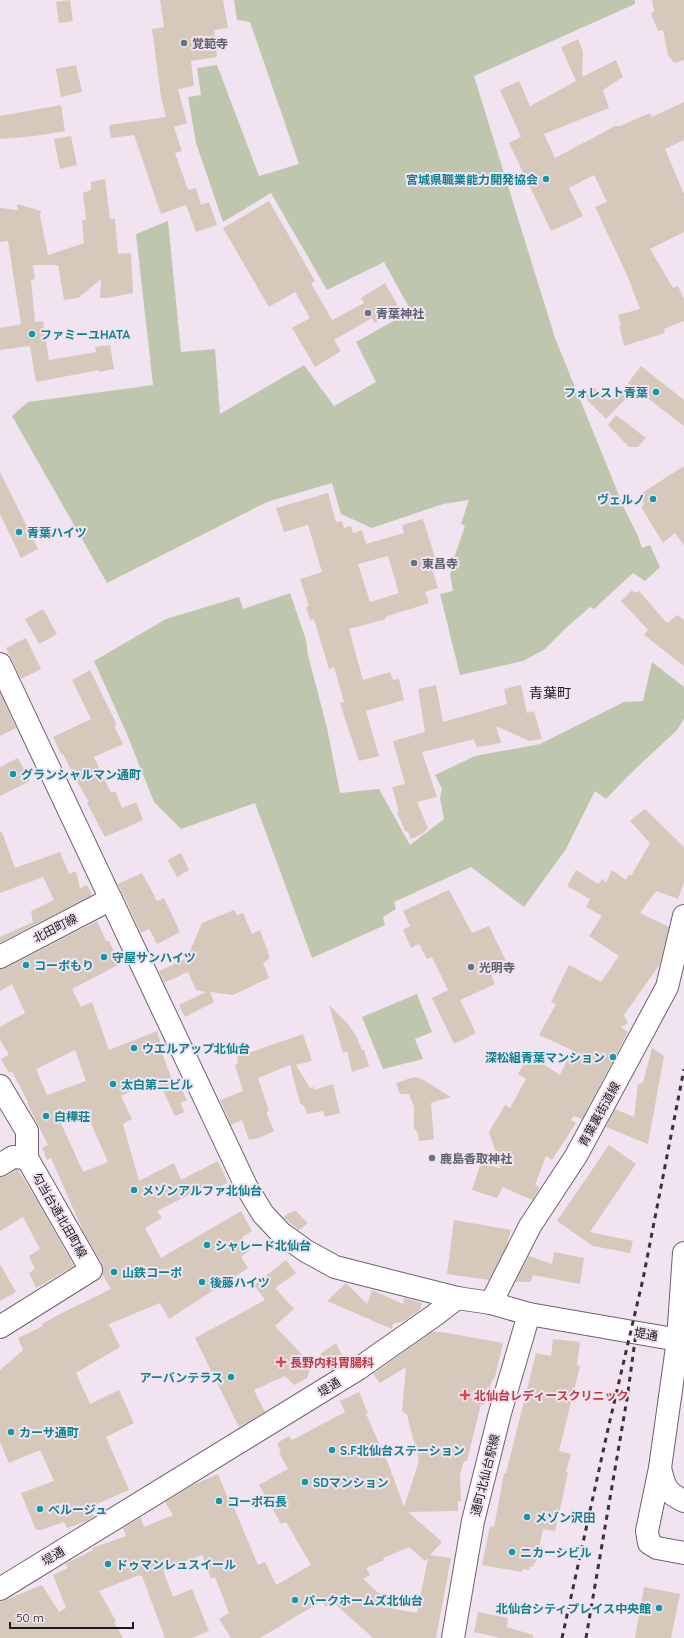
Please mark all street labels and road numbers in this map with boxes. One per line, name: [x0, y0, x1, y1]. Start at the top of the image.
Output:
street label: 北田町線: [30, 910, 80, 946]
street label: 青葉裏街道線: [575, 1079, 623, 1149]
street label: 勾当台通北田町線: [30, 1170, 90, 1260]
street label: 堤通: [633, 1325, 659, 1343]
street label: 堤通: [315, 1374, 343, 1400]
street label: 通町北仙台駅線: [468, 1432, 502, 1518]
street label: 堤通: [39, 1543, 67, 1569]

